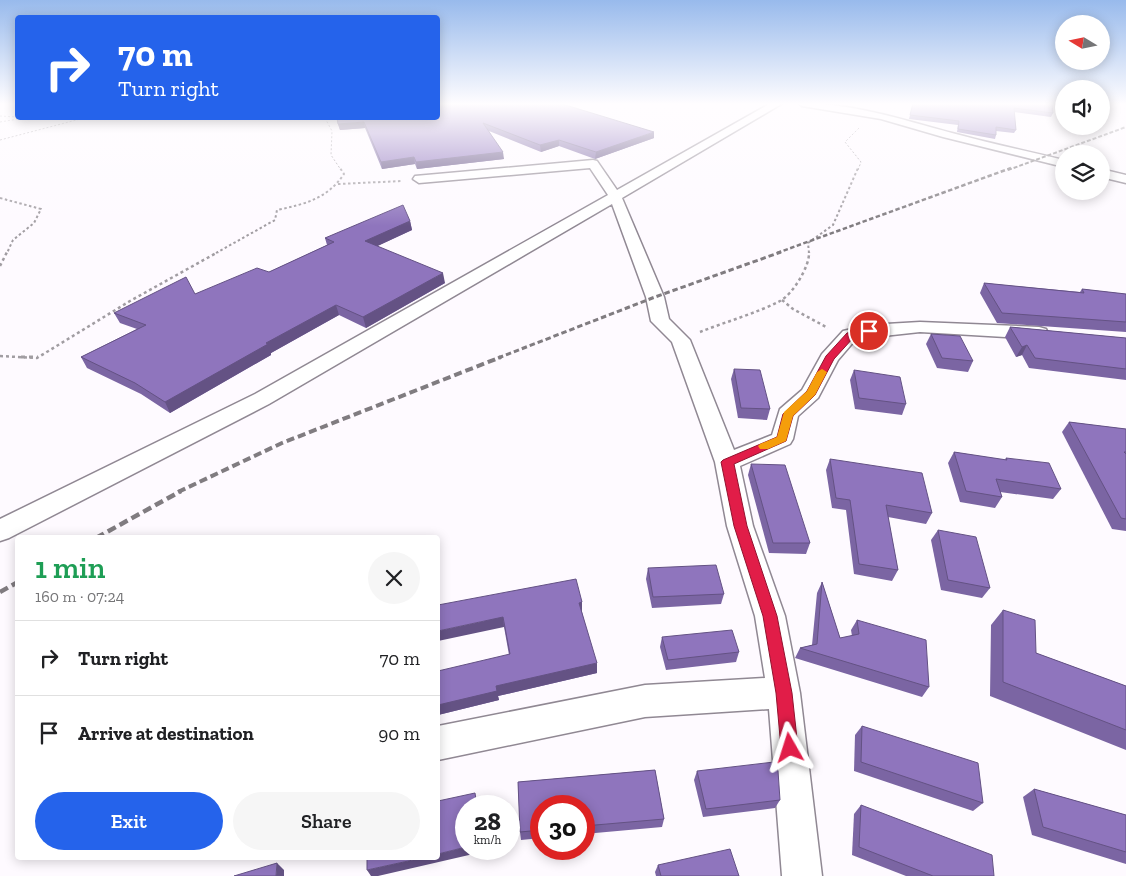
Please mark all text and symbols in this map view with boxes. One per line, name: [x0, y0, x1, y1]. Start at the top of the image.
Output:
north arrow: [1055, 15, 1110, 70]
map controls: [1055, 15, 1110, 200]
text: 70 m: [118, 33, 193, 75]
icon: right: [35, 35, 100, 100]
text: Turn right: [118, 75, 219, 102]
button: sound: [1055, 80, 1110, 135]
button: layers: [1055, 145, 1110, 200]
pin: [848, 310, 890, 352]
icon: arrive: [855, 317, 883, 345]
text: 1 min: [35, 550, 105, 586]
button: close: [368, 552, 420, 604]
text: 160 m · 07:24: [35, 587, 124, 606]
icon: right: [35, 644, 63, 672]
text: Turn right: [78, 647, 168, 670]
text: 70 m: [379, 647, 420, 670]
icon: arrive: [35, 719, 63, 747]
position arrow: [763, 721, 815, 773]
text: Arrive at destination: [78, 722, 254, 745]
text: 90 m: [378, 722, 420, 745]
button: Exit: [35, 792, 223, 850]
button: Share: [233, 792, 420, 850]
speed limit sign: 30: [530, 795, 595, 860]
text: 28: [474, 806, 501, 836]
text: km/h: [474, 833, 501, 847]

